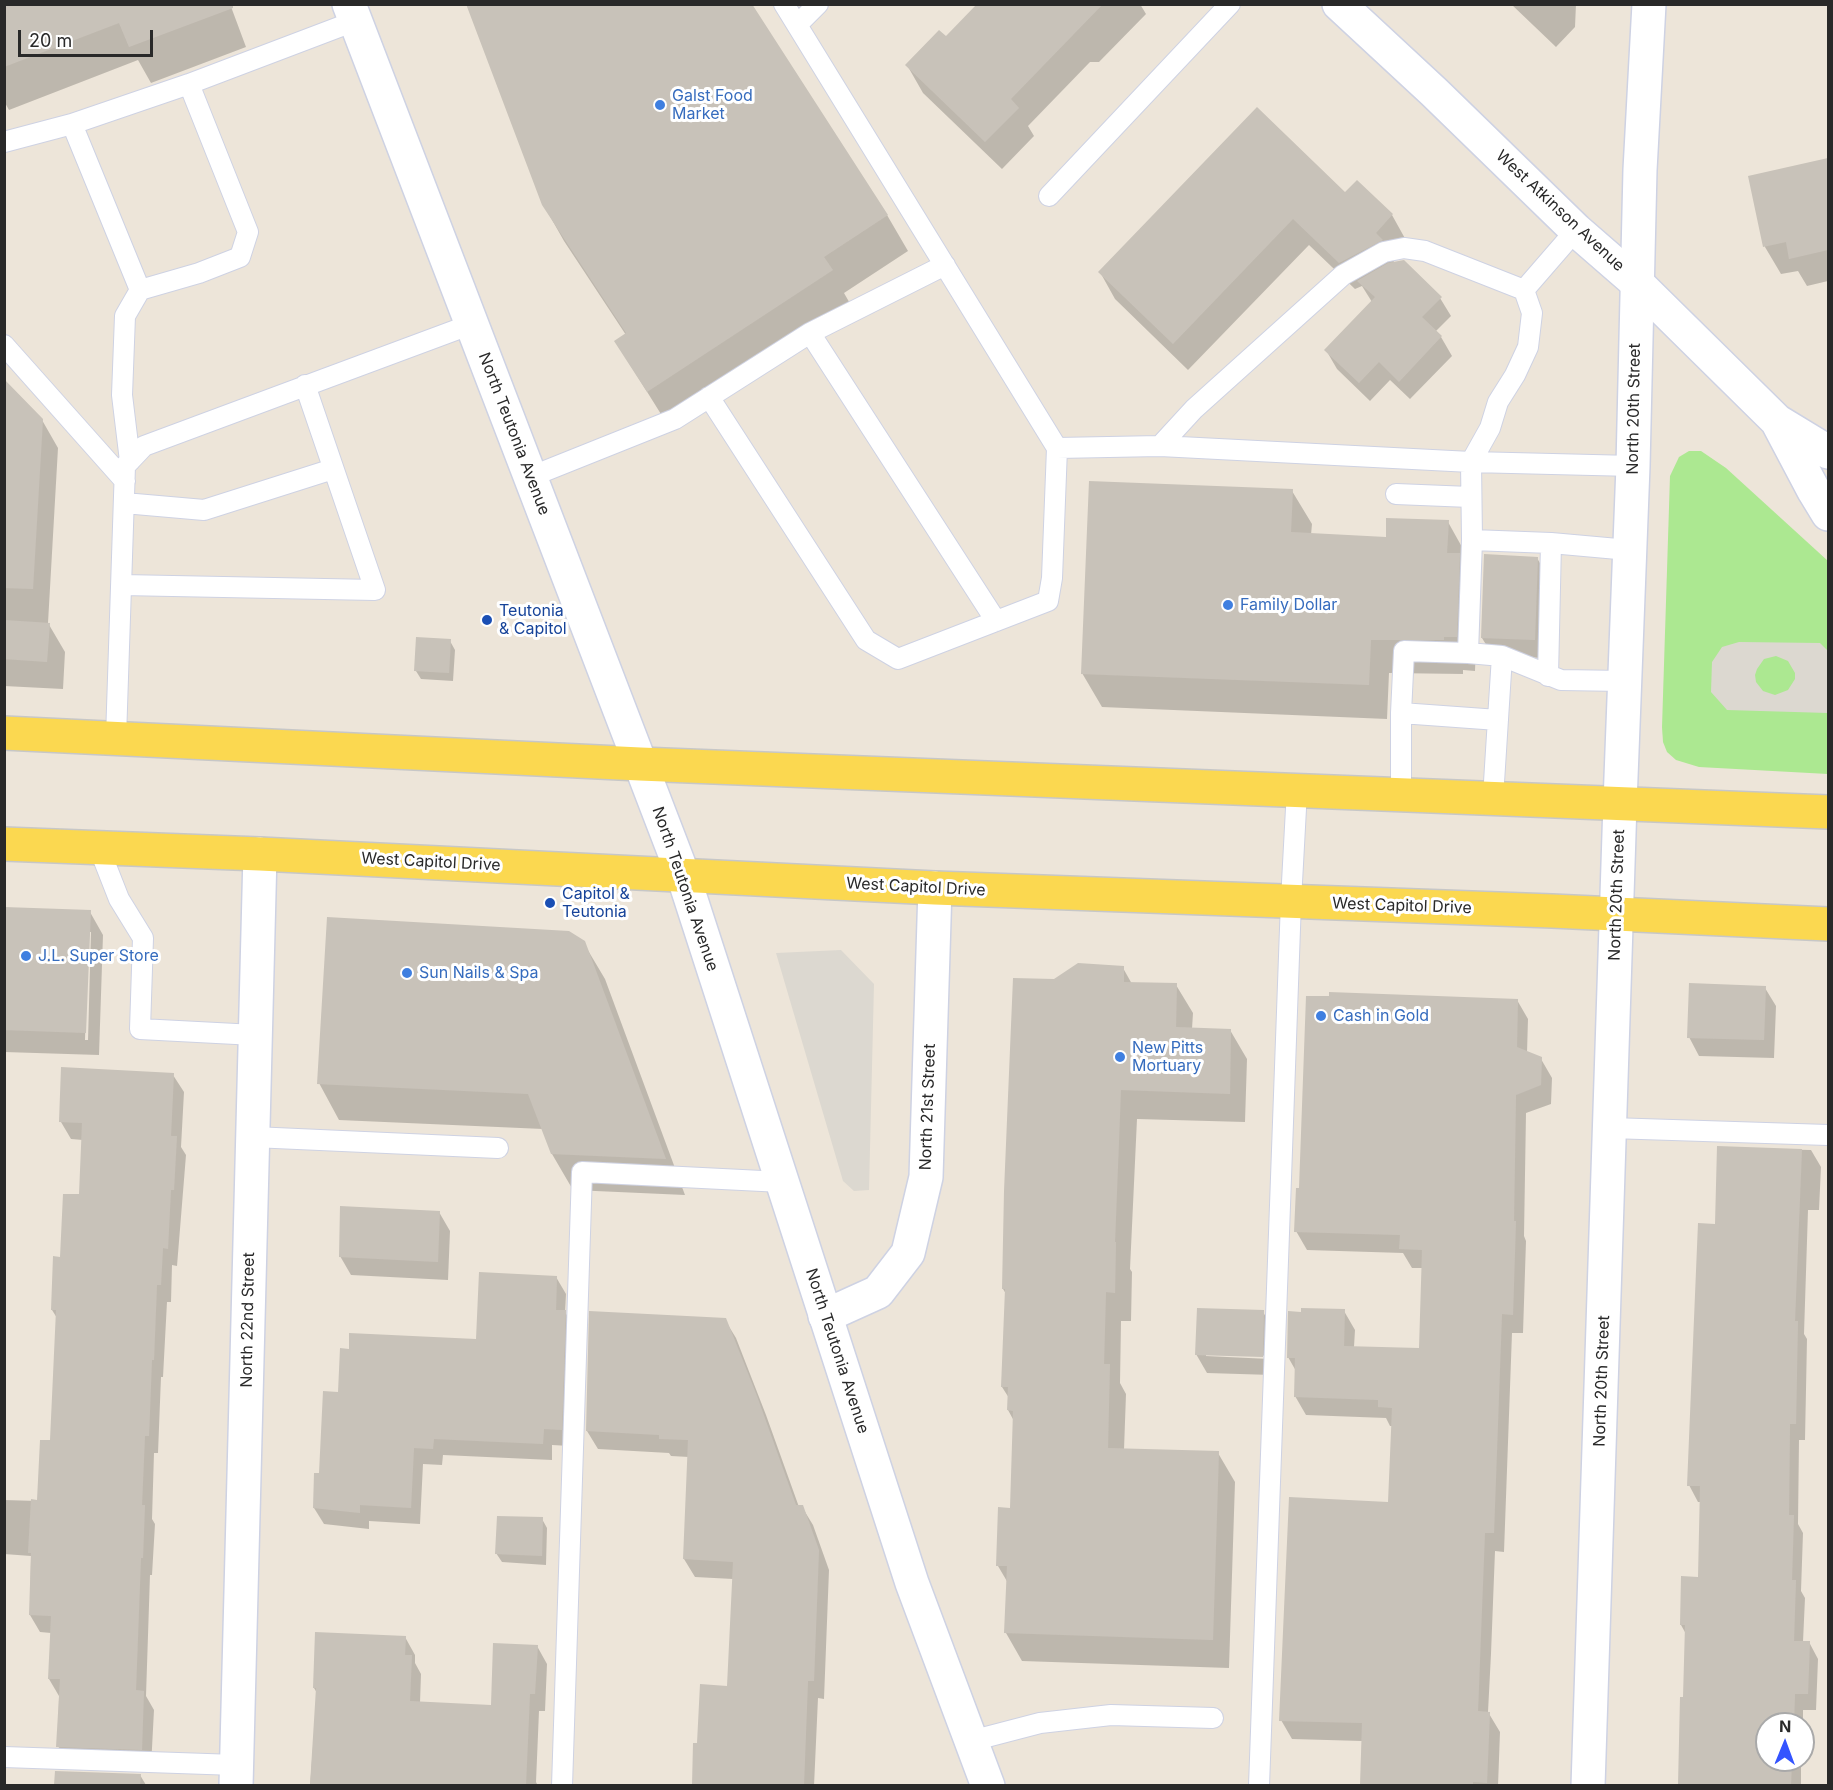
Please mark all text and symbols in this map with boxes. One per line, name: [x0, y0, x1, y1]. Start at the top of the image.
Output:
scale bar: [21, 18, 156, 56]
text: 20 m: [29, 30, 72, 51]
place label: Galst Food Market: [672, 86, 753, 124]
marker: Galst Food Market: [653, 98, 667, 112]
street label: West Atkinson Avenue: [1492, 146, 1628, 276]
street label: North 20th Street: [1623, 343, 1645, 475]
street label: North Teutonia Avenue: [474, 350, 554, 518]
place label: Family Dollar: [1240, 595, 1337, 615]
marker: Family Dollar: [1221, 598, 1235, 612]
place label: Teutonia & Capitol: [499, 601, 567, 639]
marker: Teutonia & Capitol: [480, 613, 494, 627]
street label: North Teutonia Avenue: [648, 804, 722, 974]
street label: North 20th Street: [1605, 829, 1629, 961]
street label: West Capitol Drive: [361, 849, 501, 875]
street label: West Capitol Drive: [846, 874, 986, 900]
place label: Capitol & Teutonia: [562, 884, 630, 922]
street label: West Capitol Drive: [1332, 894, 1472, 918]
marker: Capitol & Teutonia: [543, 896, 557, 910]
place label: J.L. Super Store: [38, 946, 159, 966]
marker: J.L. Super Store: [19, 949, 33, 963]
place label: Sun Nails & Spa: [419, 963, 538, 983]
marker: Sun Nails & Spa: [400, 966, 414, 980]
place label: Cash in Gold: [1333, 1006, 1429, 1026]
marker: Cash in Gold: [1314, 1009, 1328, 1023]
place label: New Pitts Mortuary: [1132, 1038, 1203, 1076]
street label: North 21st Street: [916, 1043, 940, 1171]
marker: New Pitts Mortuary: [1113, 1050, 1127, 1064]
street label: North 22nd Street: [237, 1252, 259, 1388]
street label: North Teutonia Avenue: [801, 1266, 873, 1436]
street label: North 20th Street: [1590, 1315, 1614, 1447]
north arrow: [1755, 1712, 1815, 1772]
text: N: [1779, 1716, 1792, 1736]

